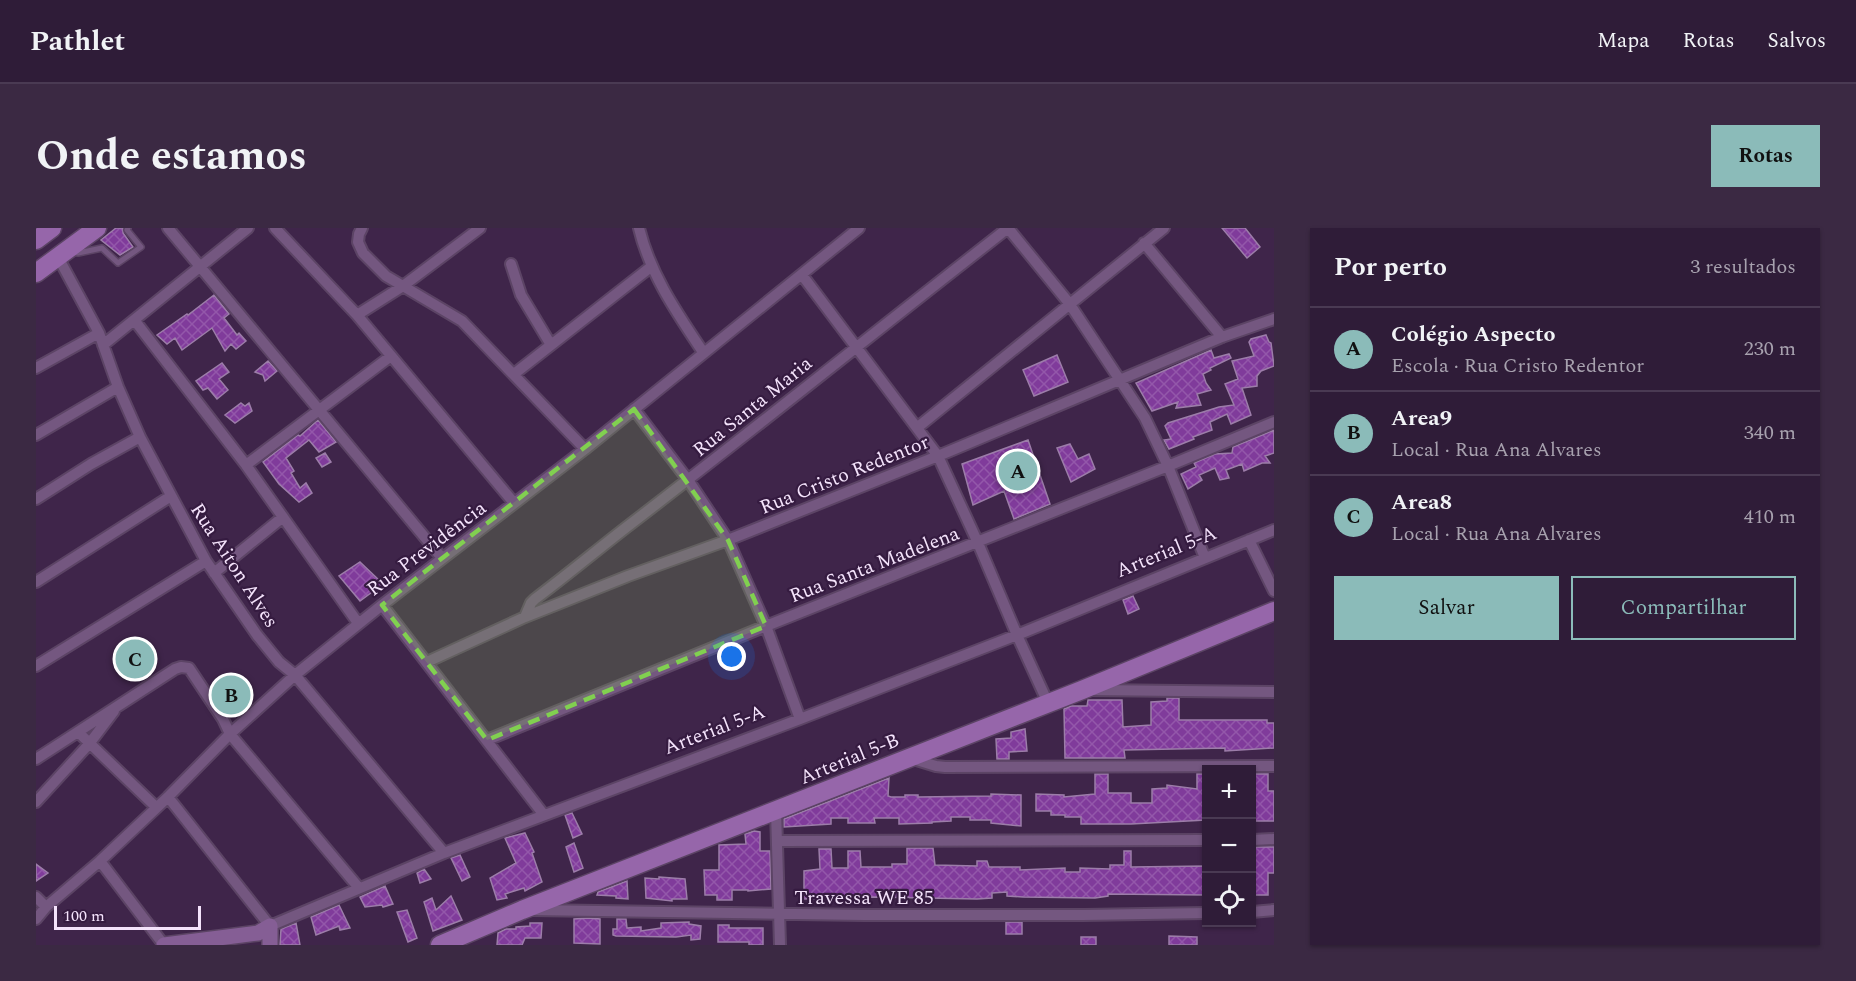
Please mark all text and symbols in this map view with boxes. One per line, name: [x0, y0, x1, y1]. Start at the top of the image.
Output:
text: Pathlet: [30, 20, 125, 63]
text: Mapa: [1597, 25, 1650, 57]
text: Rotas: [1683, 25, 1735, 57]
text: Salvos: [1768, 25, 1826, 57]
text: Onde estamos: [36, 125, 307, 188]
button: Rotas: [1711, 125, 1820, 187]
text: Por perto: [1334, 247, 1447, 287]
text: 3 resultados: [1690, 252, 1796, 282]
text: Colégio Aspecto: [1391, 318, 1555, 351]
text: A: [1346, 334, 1361, 364]
text: 230 m: [1744, 334, 1796, 364]
street label: Rua Santa Maria: [686, 349, 819, 465]
text: Escola · Rua Cristo Redentor: [1391, 351, 1644, 381]
text: Area9: [1391, 402, 1452, 435]
text: B: [1346, 418, 1361, 448]
text: 340 m: [1744, 418, 1796, 448]
street label: Rua Cristo Redentor: [755, 427, 934, 523]
text: Local · Rua Ana Alvares: [1391, 435, 1602, 465]
pin: A: [998, 448, 1038, 494]
text: Area8: [1391, 486, 1452, 519]
street label: Rua Previdência: [360, 494, 493, 604]
street label: Rua Aiton Alves: [182, 497, 286, 634]
text: C: [1346, 502, 1361, 532]
text: 410 m: [1744, 502, 1796, 532]
street label: Arterial 5-A: [1111, 518, 1221, 586]
street label: Rua Santa Madelena: [785, 519, 964, 611]
text: Local · Rua Ana Alvares: [1391, 519, 1602, 549]
button: Salvar: [1334, 576, 1559, 640]
button: Compartilhar: [1571, 576, 1796, 640]
pin: C: [116, 636, 154, 682]
your location: [717, 642, 746, 671]
pin: B: [212, 672, 250, 718]
street label: Arterial 5-A: [659, 697, 769, 763]
street label: Arterial 5-B: [795, 725, 904, 793]
map controls: [1202, 765, 1256, 927]
button: +: [1202, 765, 1256, 819]
button: −: [1202, 819, 1256, 873]
button: locate: [1202, 873, 1256, 927]
street label: Travessa WE 85: [794, 883, 934, 913]
scale bar: [54, 903, 201, 930]
text: 100 m: [63, 904, 105, 928]

